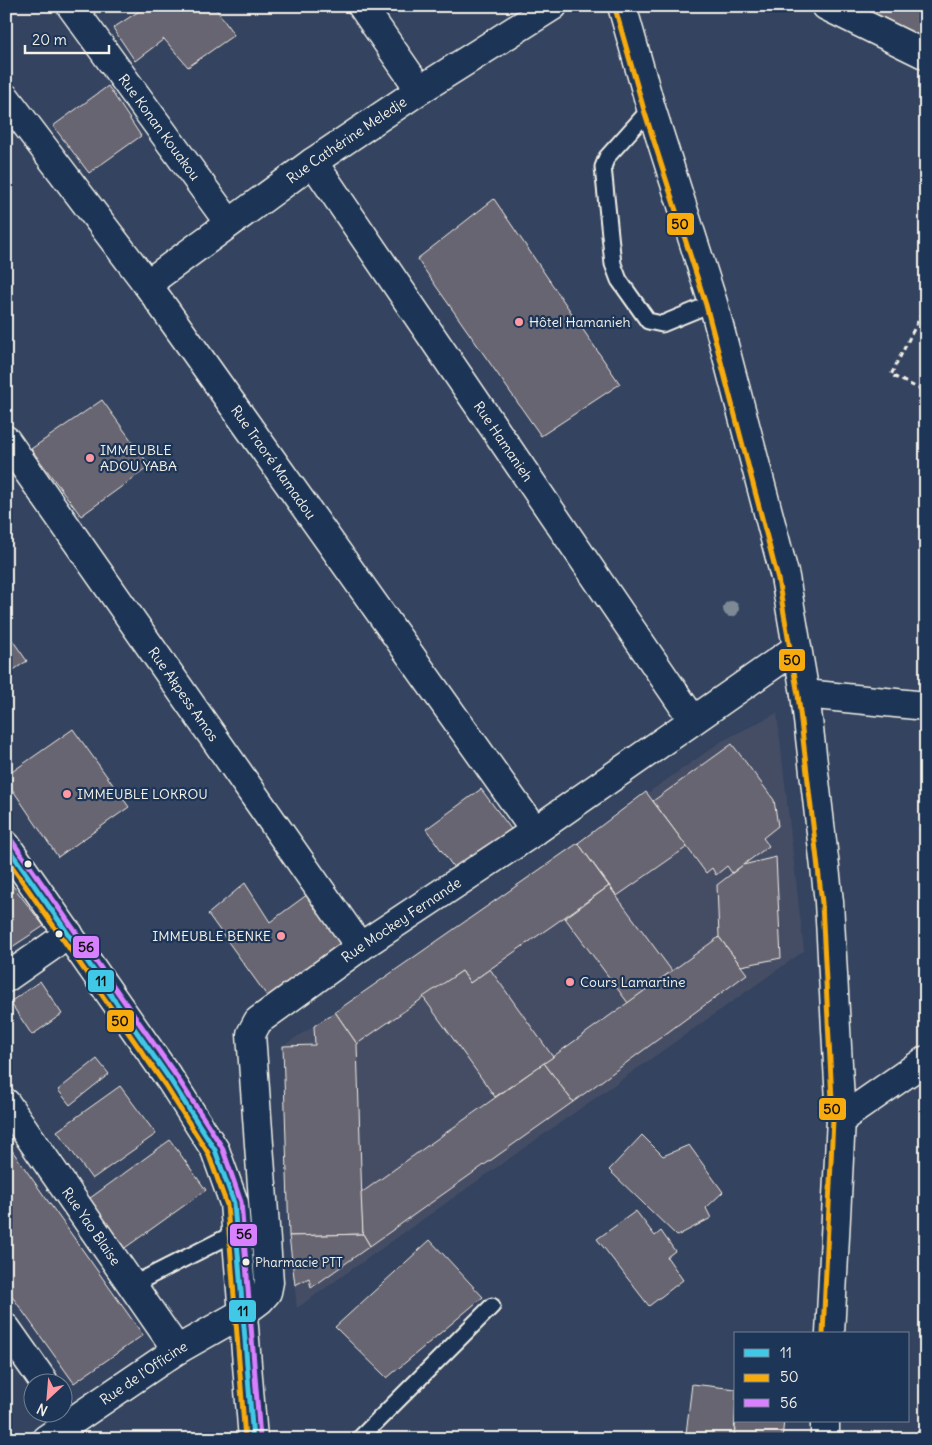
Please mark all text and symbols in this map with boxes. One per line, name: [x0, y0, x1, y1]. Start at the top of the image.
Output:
scale bar: [25, 22, 109, 54]
text: 20 m: [32, 30, 67, 49]
street label: Rue Konan Kouakou: [115, 70, 204, 184]
street label: Rue Cathérine Meledje: [283, 93, 410, 187]
line badge: 50: [666, 212, 695, 236]
text: 50: [671, 215, 689, 233]
place label: Hôtel Hamanieh: [529, 313, 631, 331]
marker: Hôtel Hamanieh: [513, 316, 525, 328]
street label: Rue Hamanieh: [470, 398, 537, 485]
street label: Rue Traoré Mamadou: [227, 402, 320, 523]
place label: IMMEUBLE ADOU YABA: [100, 441, 177, 475]
marker: IMMEUBLE ADOU YABA: [84, 452, 96, 464]
street label: Rue Akpess Amos: [144, 643, 223, 745]
line badge: 50: [778, 648, 806, 672]
text: 50: [783, 651, 801, 669]
place label: IMMEUBLE LOKROU: [77, 785, 208, 803]
marker: IMMEUBLE LOKROU: [61, 788, 73, 800]
unlabelled marker: [23, 859, 33, 869]
street label: Rue Mockey Fernande: [338, 873, 465, 967]
place label: IMMEUBLE BENKE: [152, 927, 271, 945]
unlabelled marker: [54, 929, 64, 939]
marker: IMMEUBLE BENKE: [275, 930, 287, 942]
line badge: 56: [72, 935, 100, 959]
text: 56: [78, 938, 94, 956]
line badge: 11: [87, 969, 115, 993]
text: 11: [95, 972, 107, 990]
place label: Cours Lamartine: [580, 973, 686, 991]
marker: Cours Lamartine: [564, 976, 576, 988]
line badge: 50: [106, 1009, 135, 1033]
text: 50: [111, 1012, 129, 1030]
line badge: 50: [818, 1097, 847, 1121]
text: 50: [823, 1100, 841, 1118]
street label: Rue Yao Blaise: [58, 1184, 125, 1269]
line badge: 56: [229, 1223, 258, 1247]
text: 56: [236, 1225, 252, 1243]
place label: Pharmacie PTT: [255, 1254, 343, 1271]
marker: Pharmacie PTT: [241, 1257, 251, 1267]
line badge: 11: [228, 1299, 257, 1323]
text: 11: [237, 1302, 249, 1320]
legend: [734, 1332, 910, 1422]
street label: Rue de l'Officine: [96, 1337, 191, 1409]
text: 11: [780, 1343, 792, 1362]
text: 50: [780, 1367, 799, 1386]
north arrow: [22, 1372, 72, 1422]
text: 56: [780, 1393, 797, 1412]
text: N: [34, 1399, 51, 1420]

